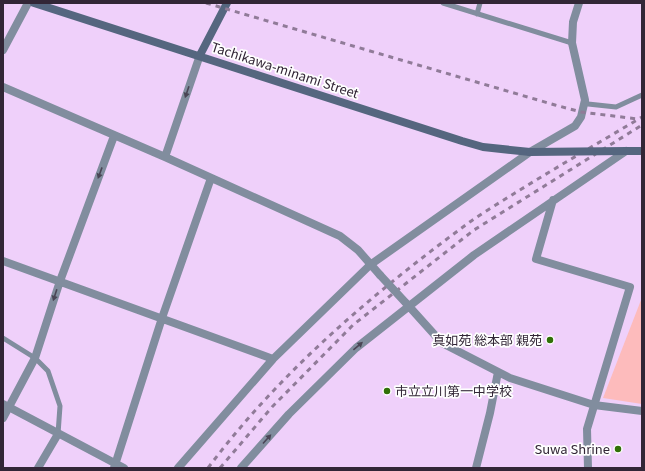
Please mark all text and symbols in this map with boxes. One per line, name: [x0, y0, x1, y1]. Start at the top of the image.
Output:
street label: Tachikawa-minami Street: [209, 37, 361, 102]
one-way arrow: [184, 87, 190, 99]
one-way arrow: [97, 167, 103, 179]
one-way arrow: [52, 289, 58, 301]
place label: 真如苑 総本部 親苑: [432, 330, 542, 349]
marker: 真如苑 総本部 親苑: [545, 335, 555, 345]
one-way arrow: [353, 342, 364, 351]
place label: 市立立川第一中学校: [395, 381, 512, 400]
marker: 市立立川第一中学校: [382, 386, 392, 396]
one-way arrow: [263, 434, 272, 444]
place label: Suwa Shrine: [534, 439, 610, 458]
marker: Suwa Shrine: [613, 444, 623, 454]

